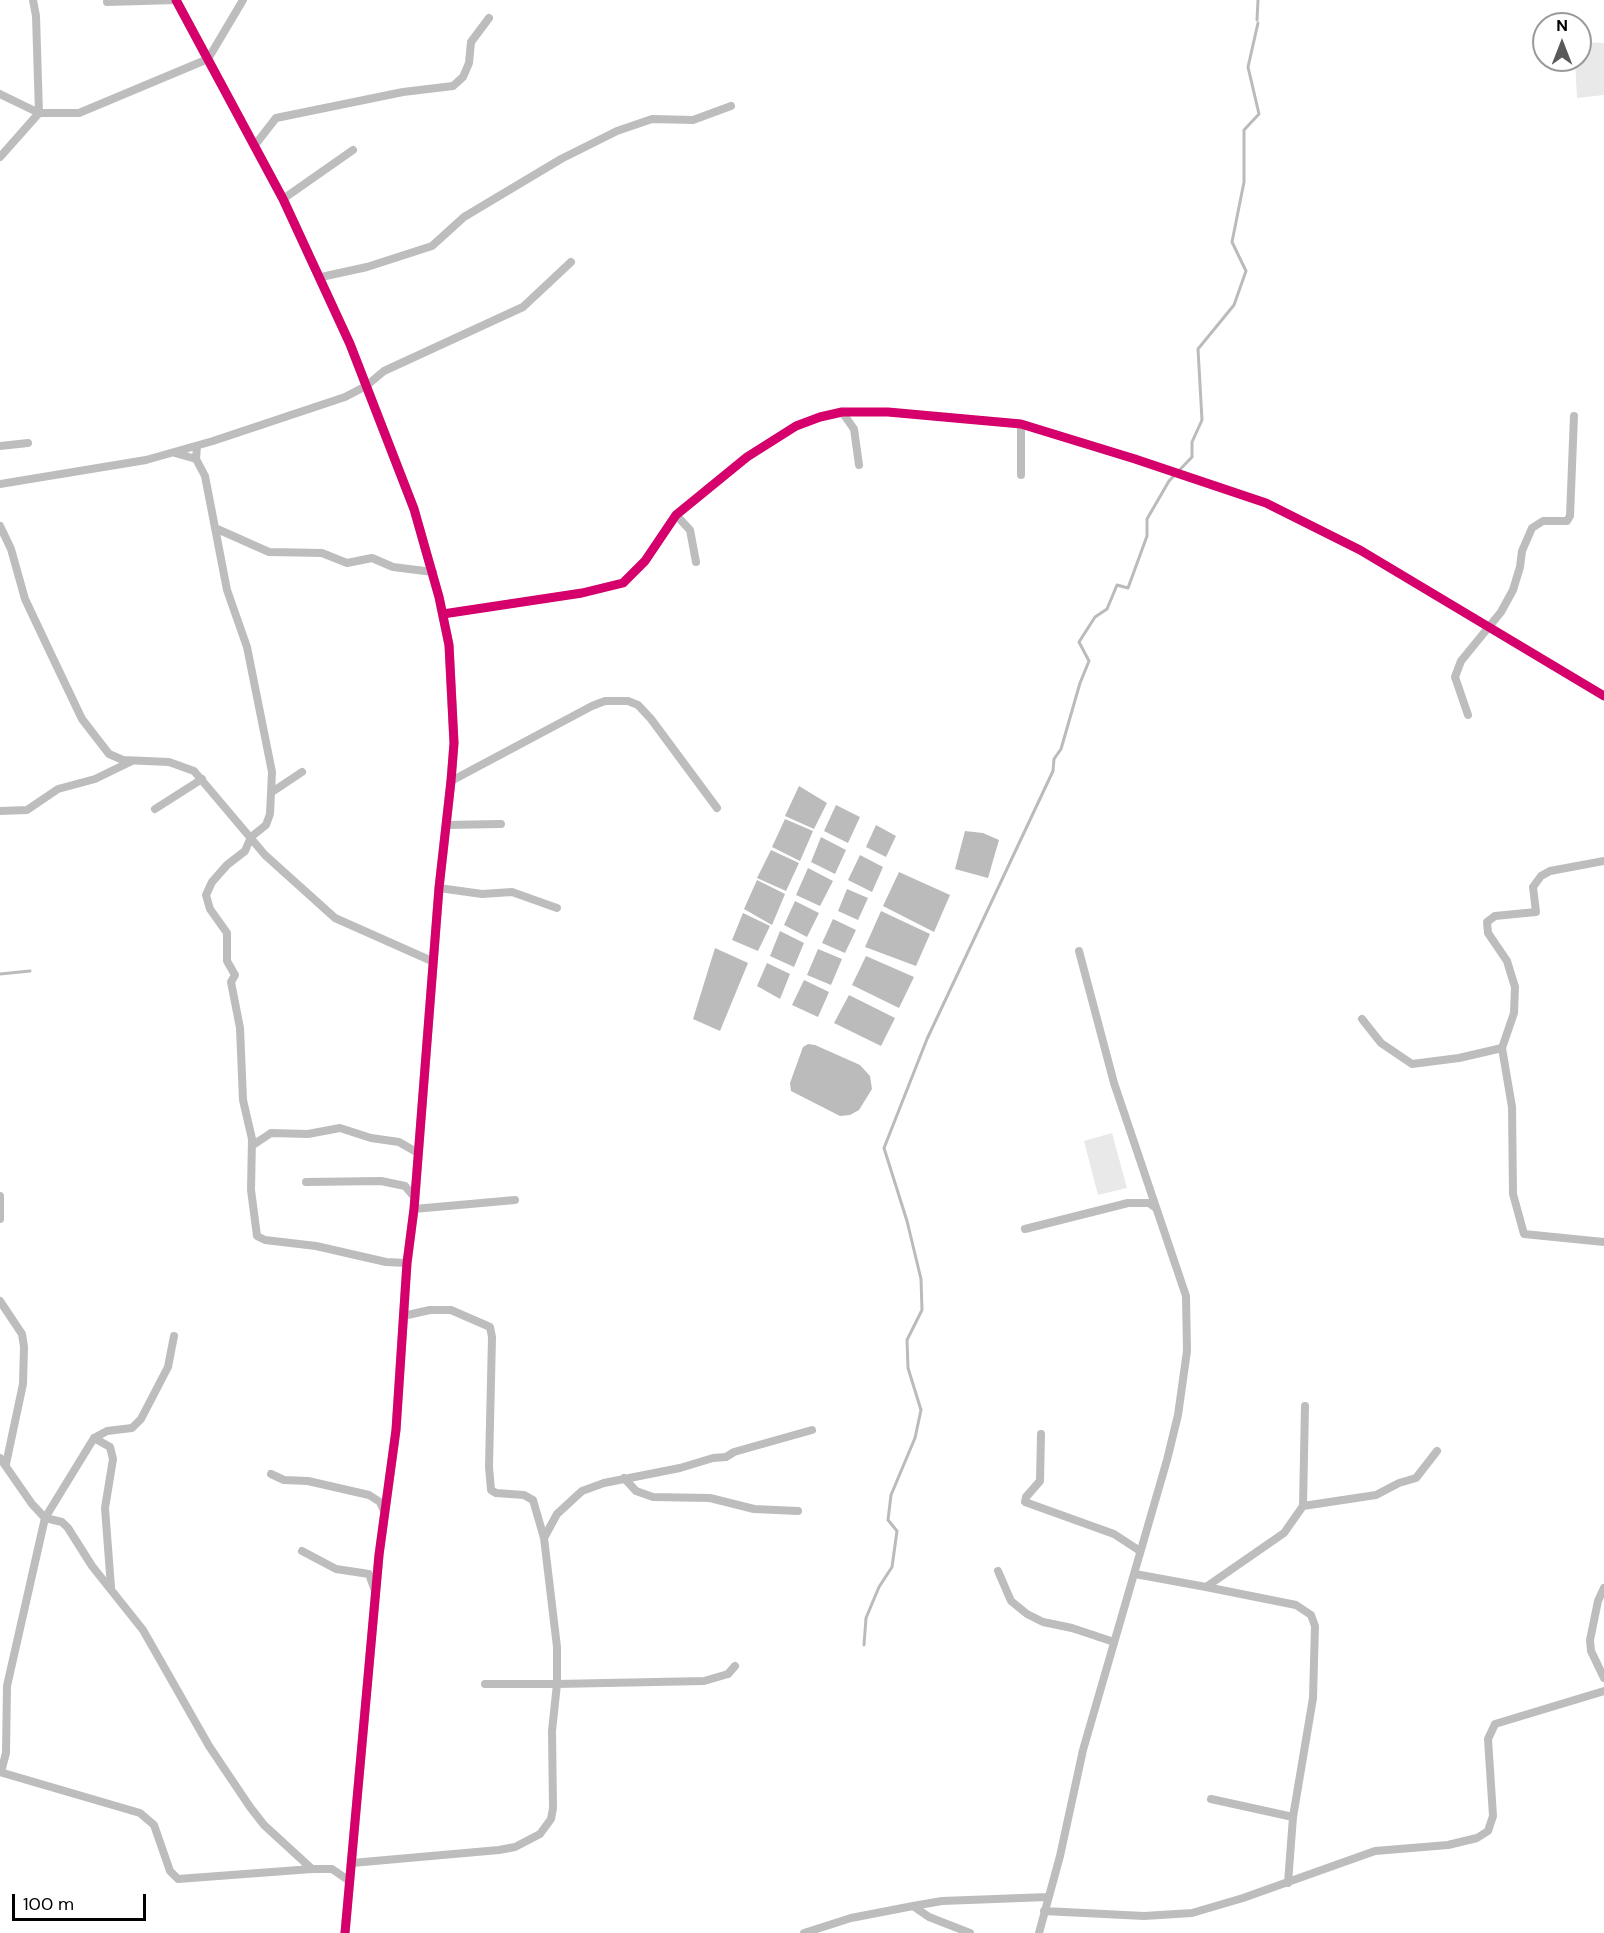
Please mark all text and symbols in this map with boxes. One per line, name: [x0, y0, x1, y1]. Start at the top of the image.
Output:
north arrow: [1532, 12, 1592, 72]
text: N: [1556, 15, 1568, 36]
scale bar: [15, 1882, 148, 1920]
text: 100 m: [23, 1892, 74, 1916]

